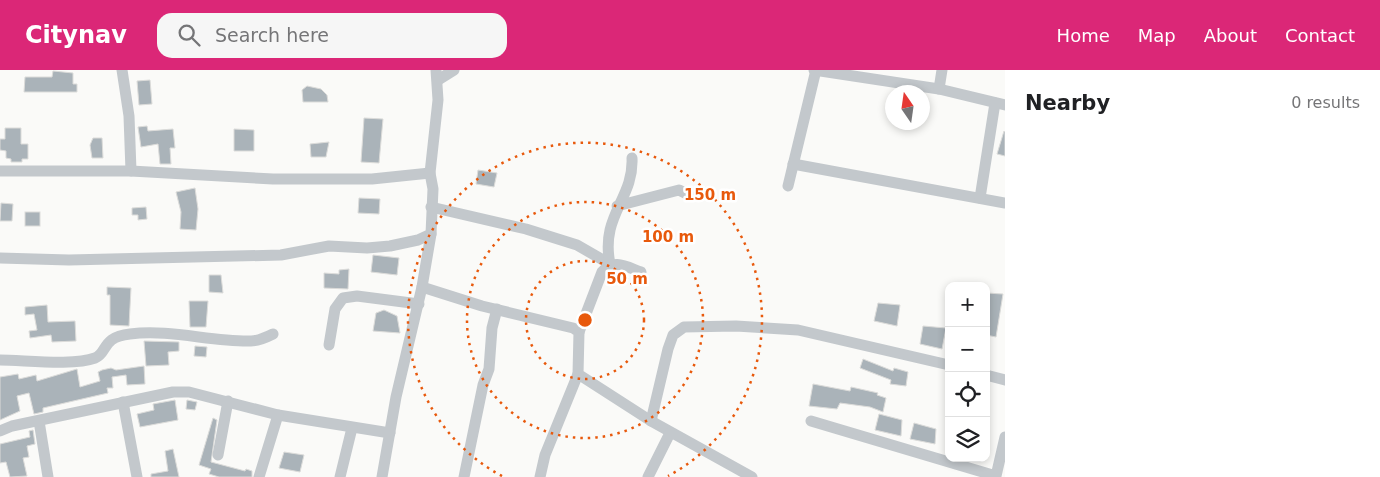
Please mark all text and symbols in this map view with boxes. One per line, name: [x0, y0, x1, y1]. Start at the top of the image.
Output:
search box: [157, 13, 507, 58]
text: Citynav: [25, 21, 127, 49]
icon: search: [175, 21, 203, 49]
text: Search here: [215, 24, 329, 46]
text: Home: [1057, 25, 1110, 46]
text: Map: [1138, 25, 1176, 46]
text: About: [1204, 25, 1257, 46]
text: Contact: [1285, 25, 1355, 46]
north arrow: [885, 85, 930, 130]
text: Nearby: [1025, 91, 1110, 115]
text: 0 results: [1291, 93, 1360, 112]
text: 150 m: [684, 186, 736, 204]
text: 100 m: [642, 228, 694, 246]
text: 50 m: [606, 270, 648, 288]
map controls: [945, 282, 990, 462]
button: +: [945, 282, 990, 327]
centre of rings: [576, 311, 594, 329]
button: −: [945, 327, 990, 372]
button: locate: [945, 372, 990, 417]
button: layers: [945, 417, 990, 462]

